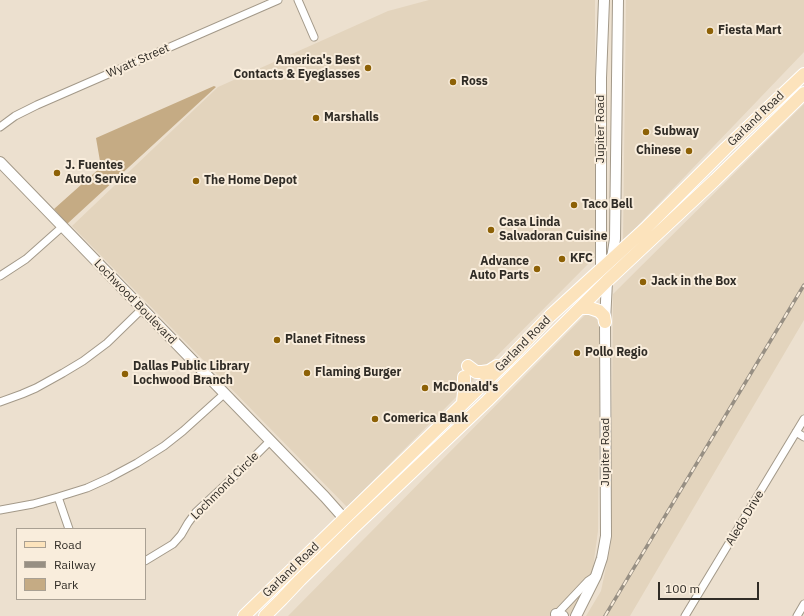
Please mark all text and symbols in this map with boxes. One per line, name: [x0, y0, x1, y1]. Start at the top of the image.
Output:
place label: Fiesta Mart: [718, 24, 782, 38]
marker: Fiesta Mart: [705, 26, 715, 36]
street label: Wyatt Street: [104, 41, 172, 81]
place label: America's Best Contacts & Eyeglasses: [233, 54, 360, 82]
marker: America's Best Contacts & Eyeglasses: [363, 63, 373, 73]
place label: Ross: [461, 75, 488, 89]
marker: Ross: [448, 77, 458, 87]
street label: Garland Road: [725, 88, 787, 150]
street label: Jupiter Road: [594, 95, 608, 163]
place label: Marshalls: [324, 111, 379, 125]
marker: Marshalls: [311, 113, 321, 123]
place label: Subway: [654, 125, 699, 139]
marker: Subway: [641, 127, 651, 137]
place label: Chinese: [636, 144, 681, 158]
marker: Chinese: [684, 146, 694, 156]
place label: J. Fuentes Auto Service: [65, 159, 136, 187]
marker: J. Fuentes Auto Service: [52, 168, 62, 178]
place label: The Home Depot: [204, 174, 297, 188]
marker: The Home Depot: [191, 176, 201, 186]
place label: Taco Bell: [582, 198, 633, 212]
marker: Taco Bell: [569, 200, 579, 210]
place label: Casa Linda Salvadoran Cuisine: [499, 216, 607, 244]
marker: Casa Linda Salvadoran Cuisine: [486, 225, 496, 235]
place label: KFC: [570, 252, 593, 266]
marker: KFC: [557, 254, 567, 264]
place label: Advance Auto Parts: [469, 255, 529, 283]
street label: Lochwood Boulevard: [91, 257, 179, 347]
marker: Advance Auto Parts: [532, 264, 542, 274]
place label: Jack in the Box: [651, 275, 737, 289]
marker: Jack in the Box: [638, 277, 648, 287]
street label: Garland Road: [492, 313, 554, 375]
place label: Planet Fitness: [285, 333, 366, 347]
marker: Planet Fitness: [272, 335, 282, 345]
place label: Pollo Regio: [585, 346, 648, 360]
marker: Pollo Regio: [572, 348, 582, 358]
place label: Dallas Public Library Lochwood Branch: [133, 360, 249, 388]
place label: Flaming Burger: [315, 366, 401, 380]
marker: Flaming Burger: [302, 368, 312, 378]
marker: Dallas Public Library Lochwood Branch: [120, 369, 130, 379]
place label: McDonald's: [433, 381, 498, 395]
marker: McDonald's: [420, 383, 430, 393]
place label: Comerica Bank: [383, 412, 468, 426]
marker: Comerica Bank: [370, 414, 380, 424]
street label: Jupiter Road: [599, 418, 613, 486]
street label: Lochmond Circle: [188, 449, 262, 523]
street label: Aledo Drive: [723, 488, 767, 548]
legend: [16, 528, 146, 600]
text: Road: [54, 537, 82, 552]
street label: Garland Road: [260, 539, 322, 601]
text: Railway: [54, 557, 96, 572]
scale bar: [660, 574, 761, 600]
text: Park: [54, 577, 78, 592]
text: 100 m: [665, 581, 700, 596]

